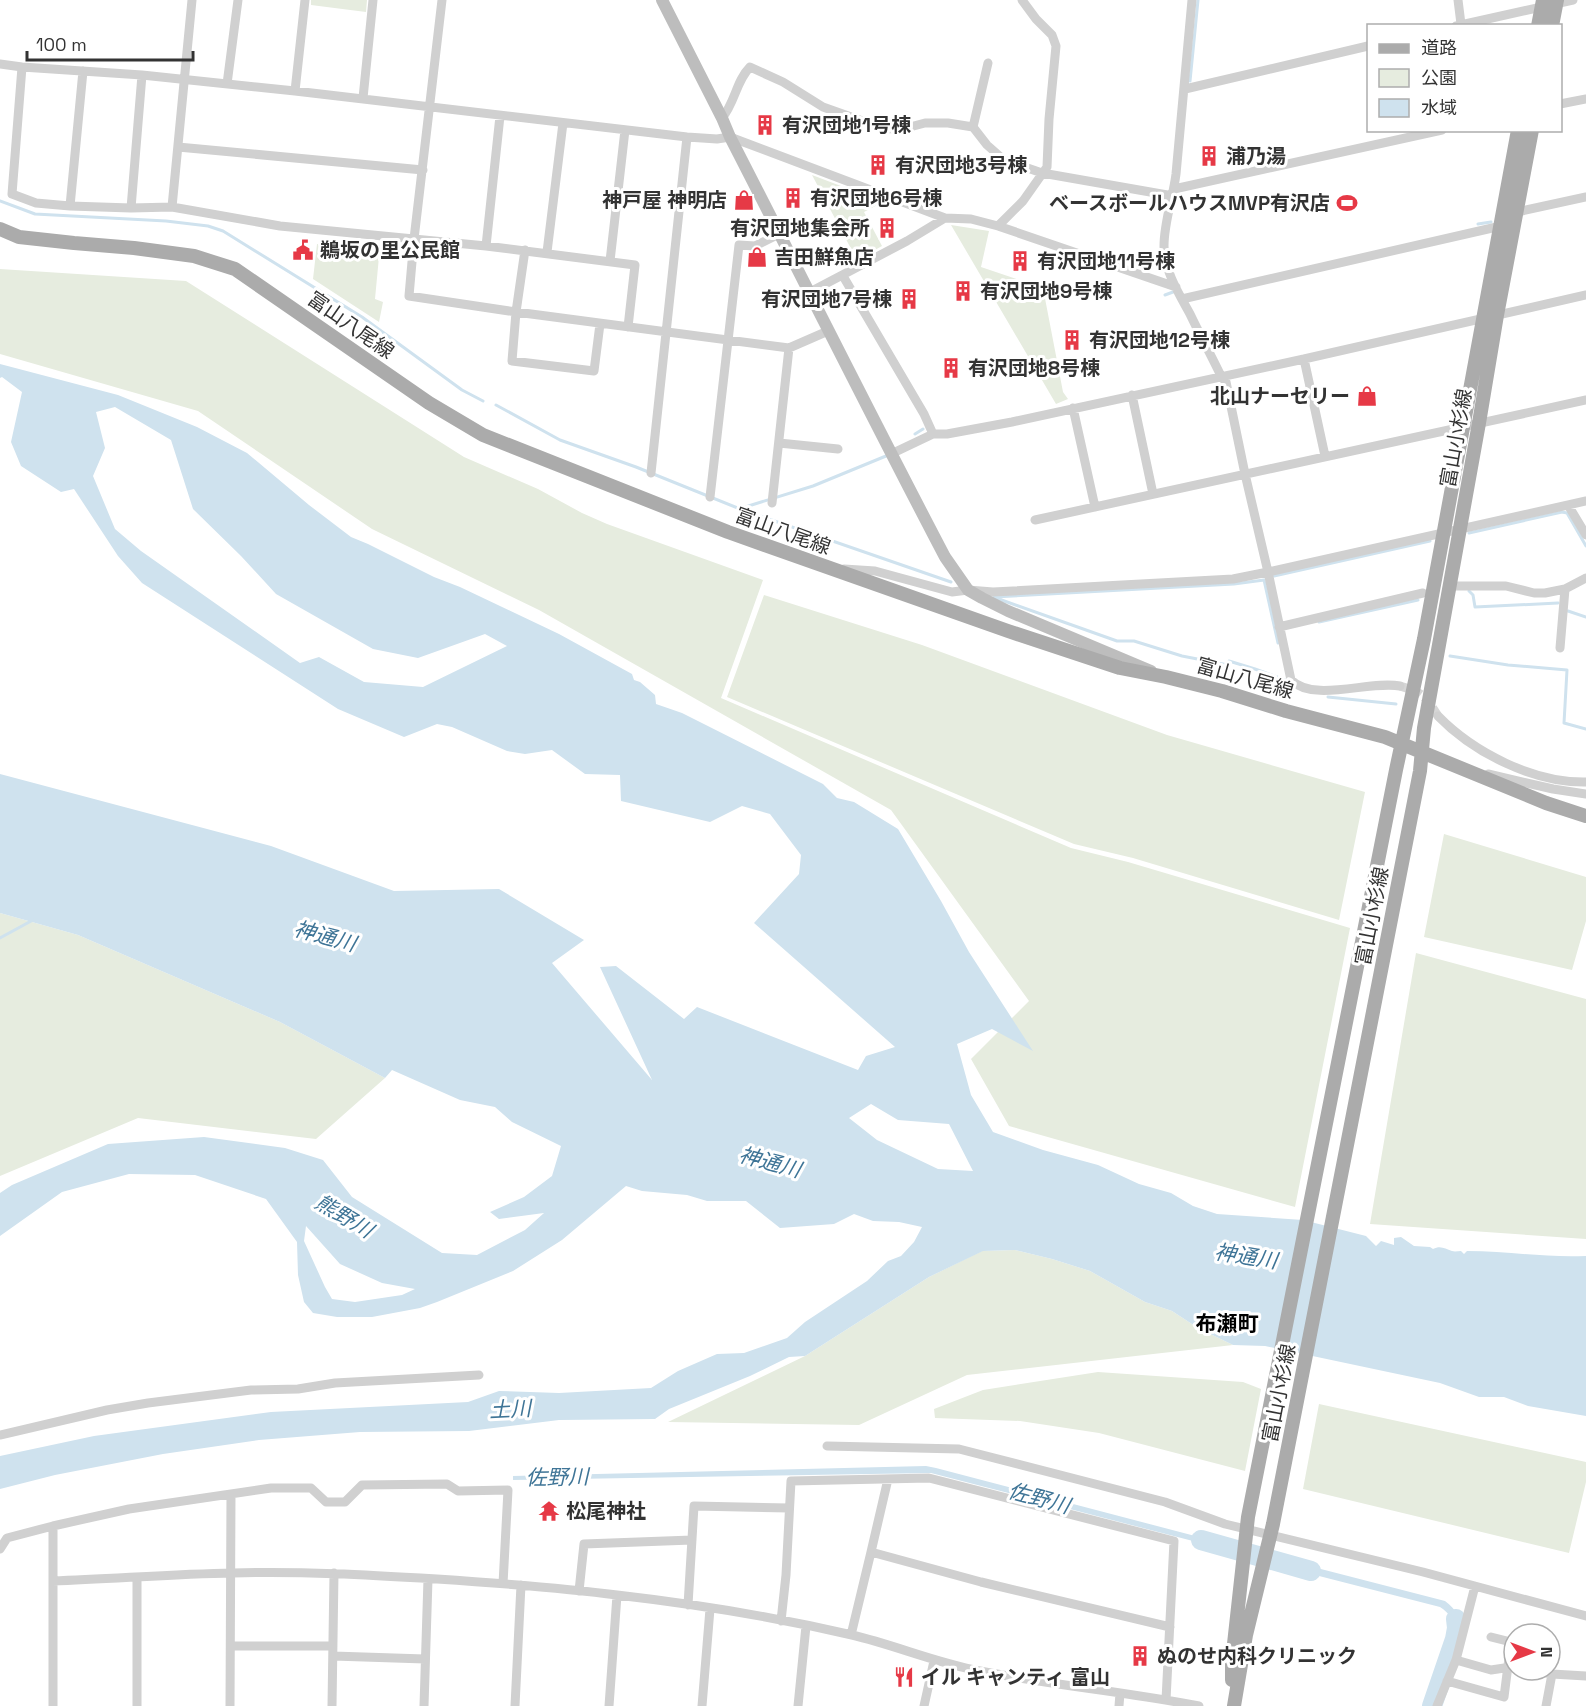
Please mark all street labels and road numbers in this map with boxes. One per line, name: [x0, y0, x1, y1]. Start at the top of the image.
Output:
street label: 富山八尾線: [303, 286, 399, 364]
street label: 富山小杉線: [1435, 387, 1477, 489]
street label: 富山八尾線: [732, 502, 834, 560]
street label: 富山八尾線: [1193, 652, 1297, 704]
street label: 富山小杉線: [1350, 864, 1394, 968]
street label: 富山小杉線: [1257, 1341, 1301, 1445]

